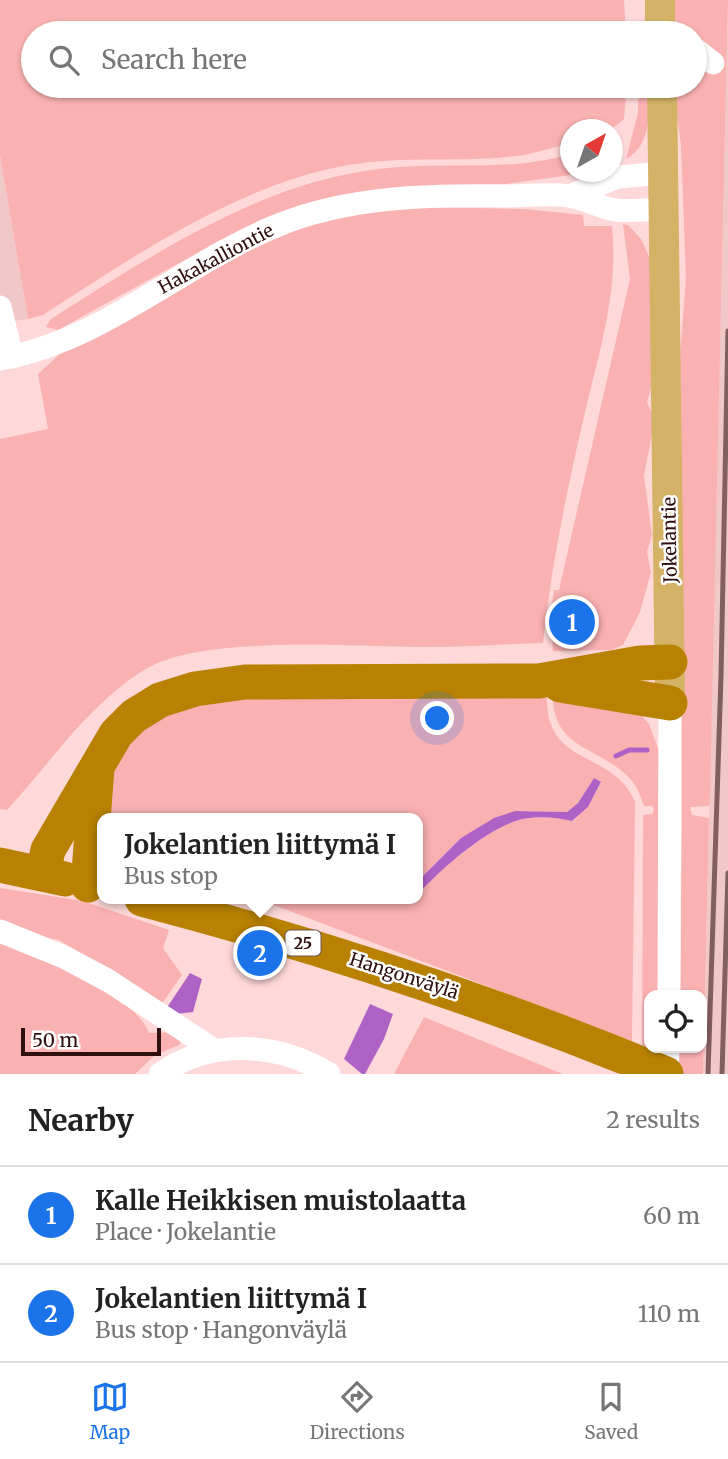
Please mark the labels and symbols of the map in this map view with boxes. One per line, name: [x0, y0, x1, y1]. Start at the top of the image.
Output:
north arrow: [560, 119, 623, 182]
street label: Hakakalliontie: [154, 218, 277, 299]
street label: Jokelantie: [657, 497, 682, 584]
pin: 1: [549, 596, 595, 648]
your location: [420, 701, 454, 735]
pin: 2: [237, 927, 283, 979]
road number: 25: [286, 931, 320, 956]
street label: Hangonväylä: [347, 947, 462, 1004]
scale bar: [21, 1025, 161, 1057]

